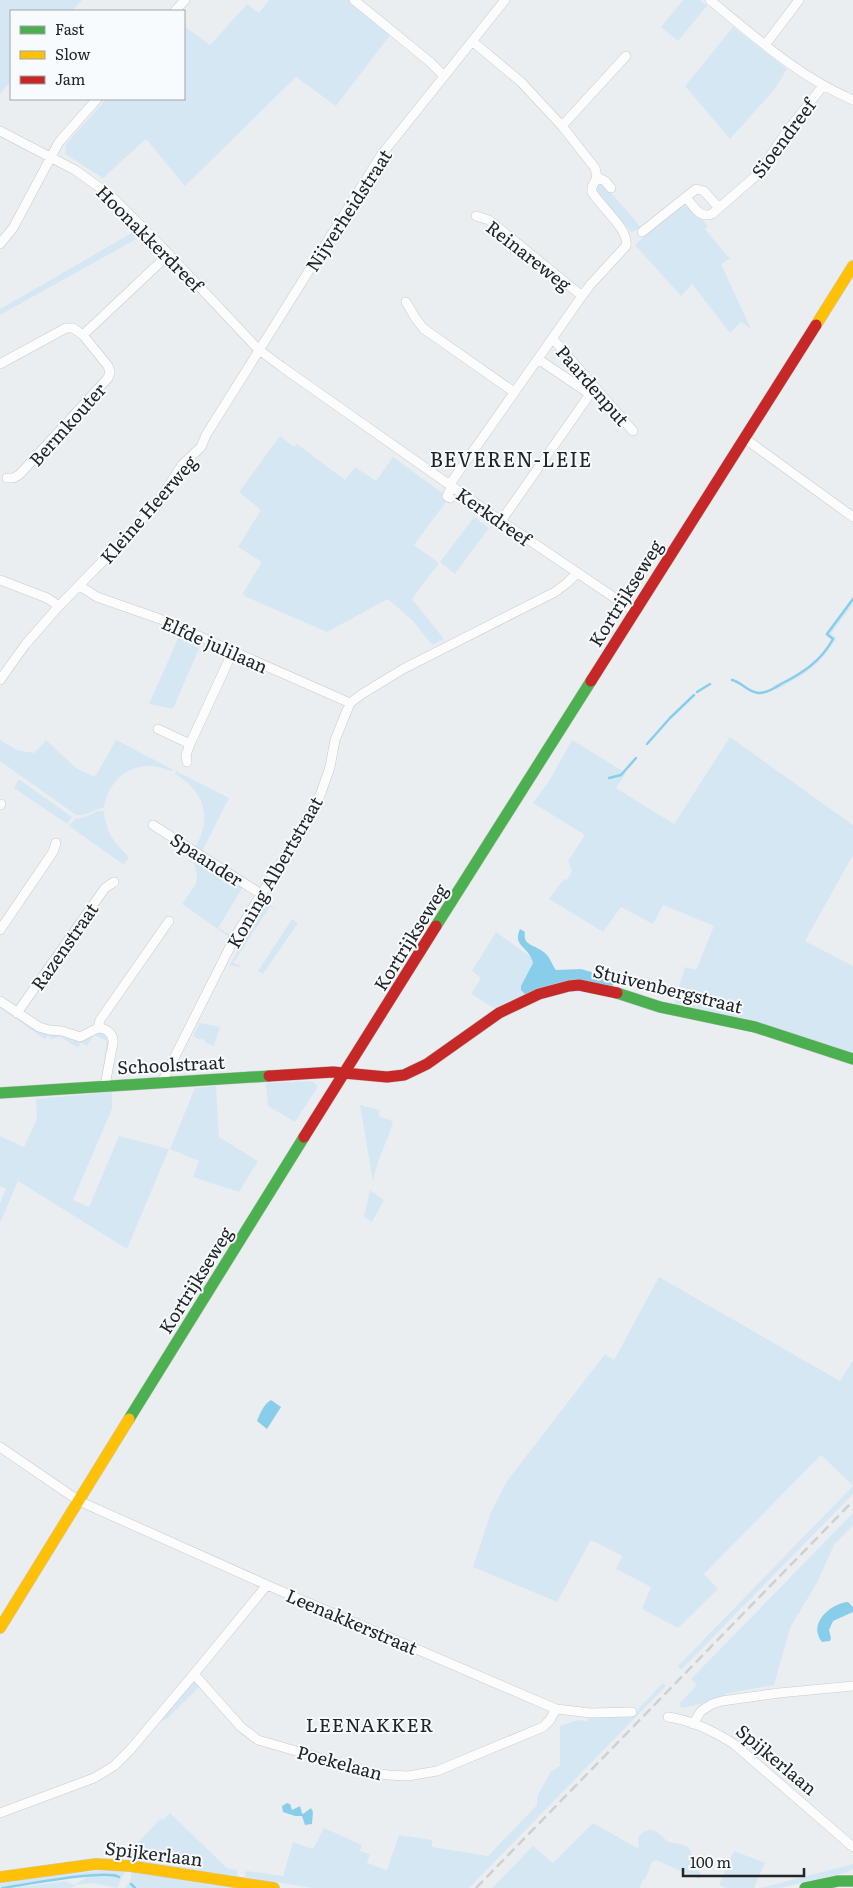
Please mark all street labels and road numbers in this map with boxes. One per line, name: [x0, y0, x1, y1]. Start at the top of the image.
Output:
street label: Sioendreef: [744, 91, 823, 183]
street label: Nijverheidstraat: [298, 143, 398, 276]
street label: Hoonakkerdreef: [90, 178, 211, 299]
street label: Reinareweg: [481, 213, 578, 297]
street label: Paardenput: [550, 339, 636, 432]
street label: Bermkouter: [22, 376, 112, 472]
street label: Kleine Heerweg: [93, 448, 203, 569]
street label: Kerkdreef: [451, 480, 539, 553]
street label: Kortrijkseweg: [581, 533, 669, 652]
street label: Elfde julilaan: [157, 608, 273, 680]
street label: Koning Albertstraat: [219, 790, 329, 953]
street label: Spaander: [166, 826, 249, 893]
street label: Kortrijkseweg: [366, 877, 454, 996]
street label: Razenstraat: [24, 896, 105, 995]
street label: Stuivenbergstraat: [590, 956, 746, 1020]
street label: Schoolstraat: [116, 1048, 226, 1080]
street label: Kortrijkseweg: [151, 1220, 239, 1339]
street label: Leenakkerstraat: [282, 1581, 423, 1661]
street label: Spijkerlaan: [731, 1717, 823, 1801]
street label: Poekelaan: [294, 1738, 386, 1786]
street label: Spijkerlaan: [104, 1834, 205, 1872]

